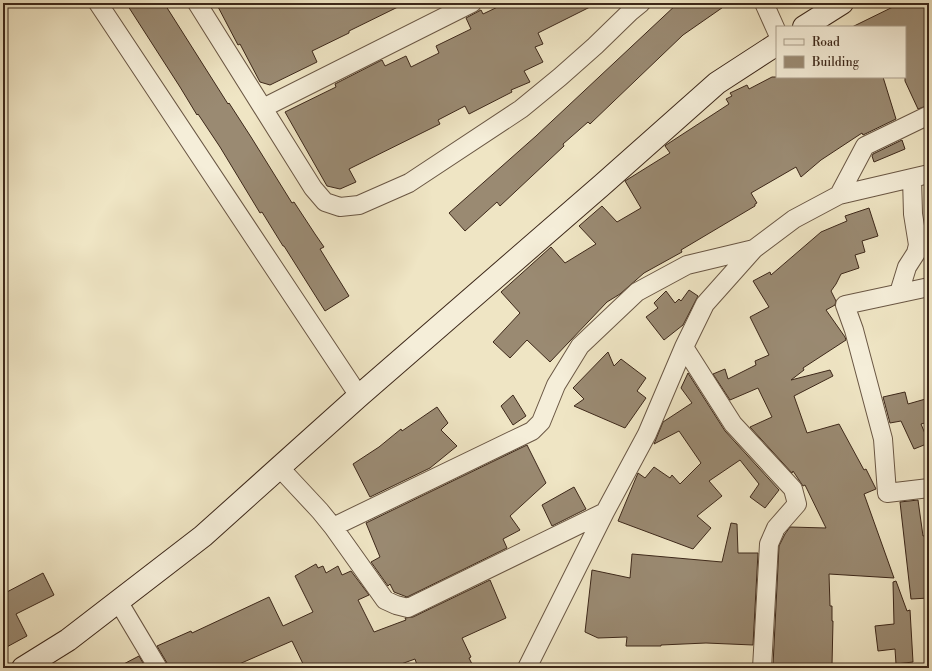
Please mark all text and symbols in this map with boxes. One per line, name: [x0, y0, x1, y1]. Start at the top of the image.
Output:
legend: [776, 26, 906, 78]
text: Road: [812, 35, 840, 50]
text: Building: [811, 55, 860, 70]

